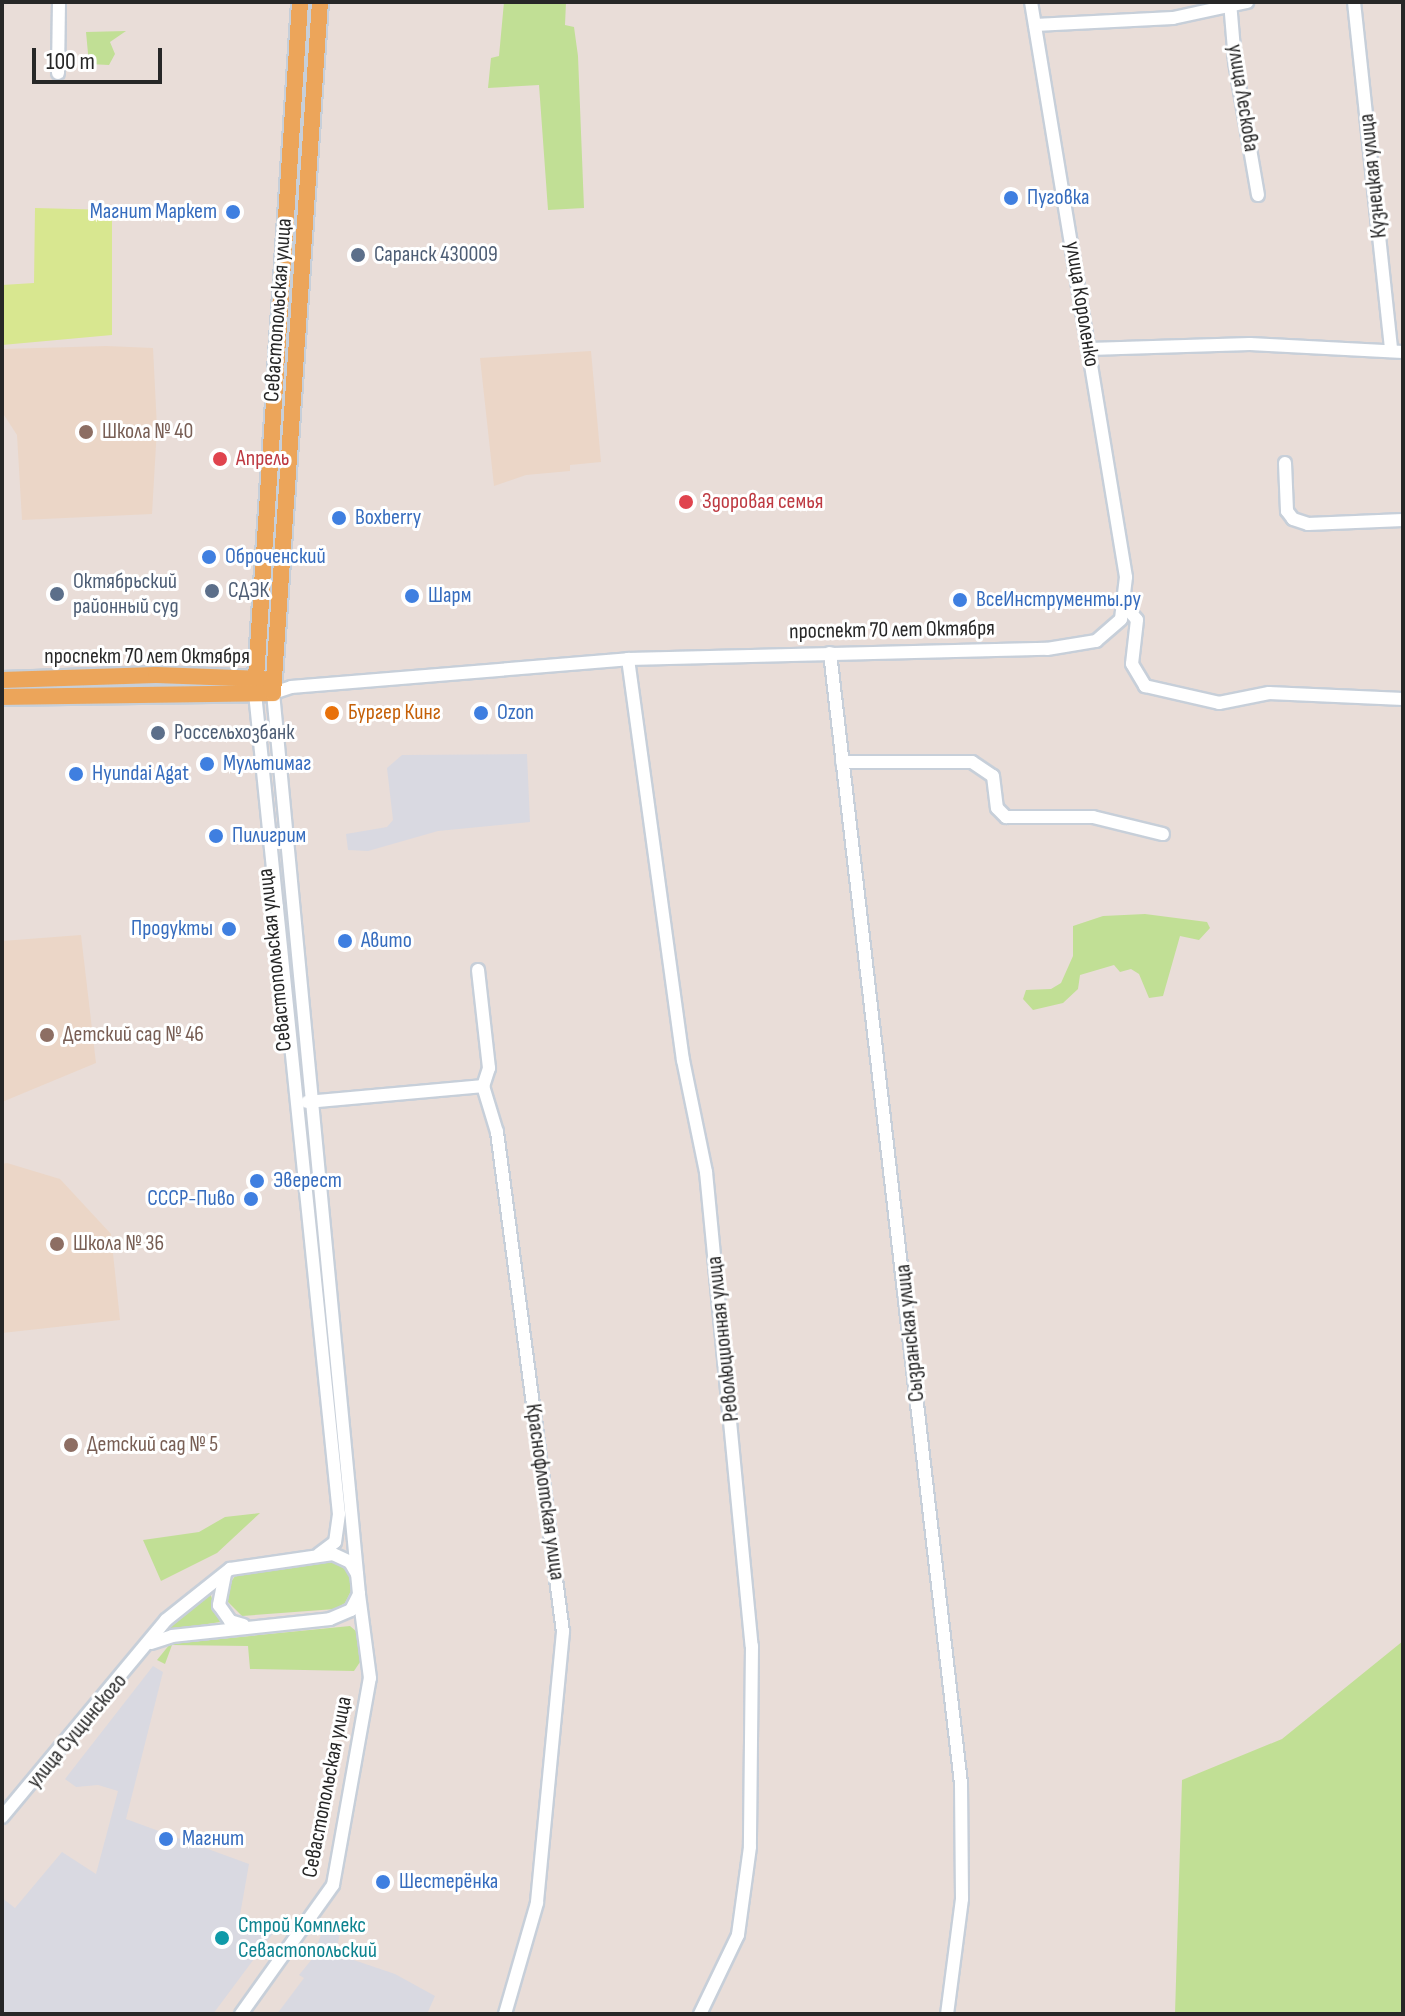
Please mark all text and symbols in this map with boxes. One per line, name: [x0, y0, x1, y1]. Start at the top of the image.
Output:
scale bar: [36, 32, 166, 82]
street label: улица Лескова: [1221, 42, 1265, 154]
text: 100 m: [46, 47, 95, 76]
street label: Кузнецкая улица: [1353, 113, 1393, 239]
place label: Пуговка: [1027, 185, 1090, 211]
marker: Пуговка: [1002, 189, 1020, 207]
place label: Магнит Маркет: [90, 199, 217, 225]
marker: Магнит Маркет: [224, 203, 242, 221]
street label: Севастопольская улица: [258, 217, 298, 403]
street label: улица Короленко: [1059, 239, 1105, 369]
place label: Саранск 430009: [374, 242, 498, 268]
marker: Саранск 430009: [349, 246, 367, 264]
place label: Школа № 40: [102, 419, 193, 445]
marker: Школа № 40: [77, 423, 95, 441]
place label: Апрель: [236, 446, 290, 472]
marker: Апрель: [211, 450, 229, 468]
place label: Здоровая семья: [702, 489, 823, 515]
marker: Здоровая семья: [677, 493, 695, 511]
place label: Boxberry: [355, 505, 421, 531]
marker: Boxberry: [330, 509, 348, 527]
place label: Оброченский: [225, 544, 326, 570]
marker: Оброченский: [200, 548, 218, 566]
place label: Октябрьский районный суд: [73, 568, 179, 620]
place label: СДЭК: [228, 578, 269, 604]
marker: СДЭК: [203, 582, 221, 600]
place label: Шарм: [428, 583, 471, 609]
marker: Октябрьский районный суд: [48, 585, 66, 603]
marker: Шарм: [403, 587, 421, 605]
place label: ВсеИнструменты.ру: [976, 587, 1141, 613]
marker: ВсеИнструменты.ру: [951, 591, 969, 609]
street label: проспект 70 лет Октября: [789, 615, 995, 645]
street label: проспект 70 лет Октября: [44, 644, 250, 670]
place label: Бургер Кинг: [348, 700, 441, 726]
place label: Ozon: [497, 700, 534, 726]
marker: Бургер Кинг: [323, 704, 341, 722]
marker: Ozon: [472, 704, 490, 722]
place label: Россельхозбанк: [174, 720, 295, 746]
marker: Россельхозбанк: [149, 724, 167, 742]
place label: Мультимаг: [223, 751, 311, 777]
marker: Мультимаг: [198, 755, 216, 773]
place label: Hyundai Agat: [92, 761, 189, 787]
marker: Hyundai Agat: [67, 765, 85, 783]
place label: Пилигрим: [232, 823, 306, 849]
marker: Пилигрим: [207, 827, 225, 845]
street label: Севастопольская улица: [252, 867, 298, 1053]
place label: Продукты: [131, 916, 213, 942]
marker: Продукты: [220, 920, 238, 938]
place label: Авито: [361, 928, 412, 954]
marker: Авито: [336, 932, 354, 950]
place label: Детский сад № 46: [63, 1022, 204, 1048]
marker: Детский сад № 46: [38, 1026, 56, 1044]
place label: Эверест: [273, 1168, 342, 1194]
marker: Эверест: [248, 1172, 266, 1190]
place label: СССР-Пиво: [147, 1186, 235, 1212]
marker: СССР-Пиво: [242, 1190, 260, 1208]
place label: Школа № 36: [73, 1231, 164, 1257]
marker: Школа № 36: [48, 1235, 66, 1253]
street label: Революционная улица: [701, 1255, 745, 1423]
street label: Сызранская улица: [890, 1263, 930, 1403]
street label: Краснофлотская улица: [520, 1402, 570, 1582]
place label: Детский сад № 5: [87, 1432, 218, 1458]
marker: Детский сад № 5: [62, 1436, 80, 1454]
street label: улица Сущинского: [21, 1668, 133, 1794]
street label: Севастопольская улица: [296, 1694, 358, 1880]
place label: Магнит: [182, 1826, 244, 1852]
marker: Магнит: [157, 1830, 175, 1848]
place label: Шестерёнка: [399, 1869, 498, 1895]
marker: Шестерёнка: [374, 1873, 392, 1891]
place label: Строй Комплекс Севастопольский: [238, 1912, 377, 1964]
marker: Строй Комплекс Севастопольский: [213, 1929, 231, 1947]

